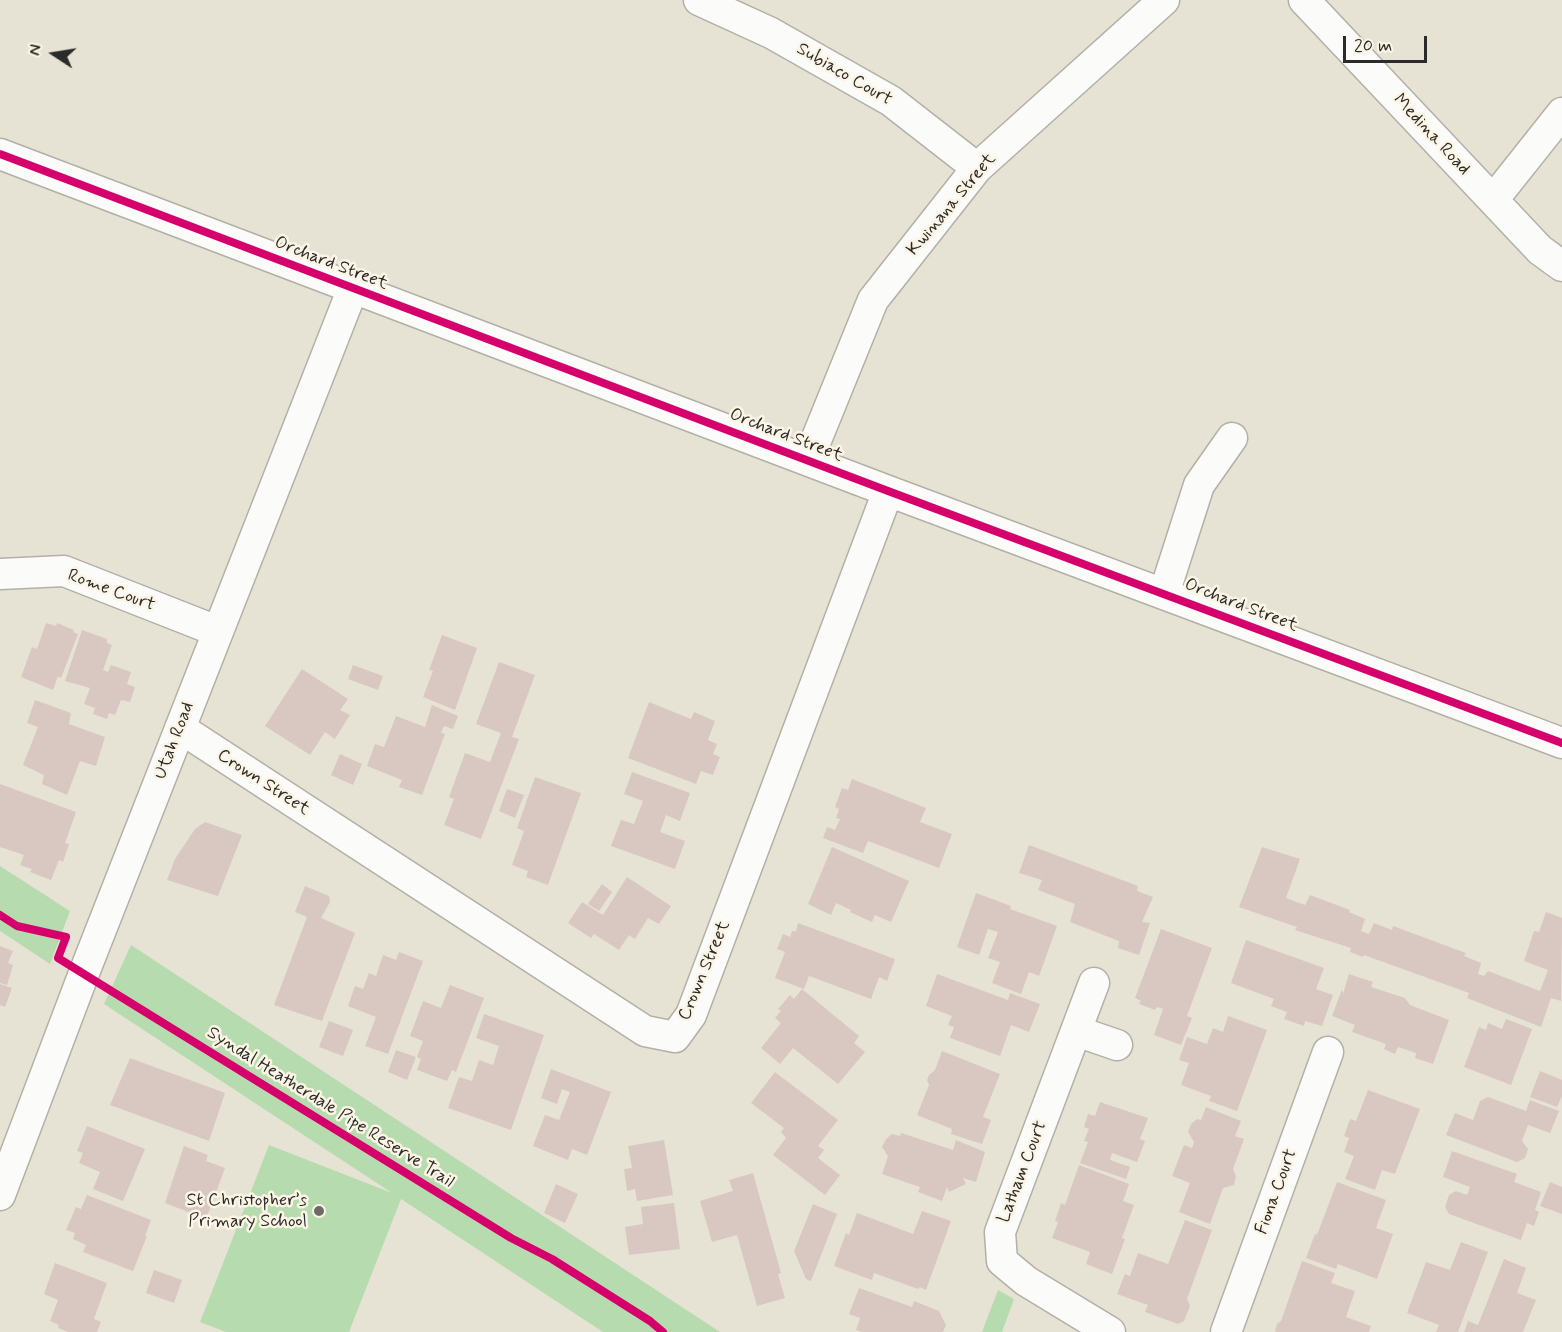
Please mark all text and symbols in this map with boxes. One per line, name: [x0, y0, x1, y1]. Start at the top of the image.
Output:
north arrow: [24, 24, 84, 84]
scale bar: [1346, 24, 1430, 62]
text: 20 m: [1354, 34, 1392, 58]
street label: Subiaco Court: [792, 39, 896, 111]
text: N: [25, 43, 47, 58]
street label: Medina Road: [1388, 90, 1474, 180]
street label: Kwinana Street: [903, 149, 1001, 261]
street label: Orchard Street: [271, 233, 391, 295]
street label: Orchard Street: [726, 405, 846, 467]
street label: Rome Court: [64, 565, 158, 617]
street label: Orchard Street: [1181, 575, 1301, 637]
street label: Utah Road: [150, 699, 200, 783]
street label: Crown Street: [213, 745, 313, 821]
street label: Crown Street: [674, 918, 736, 1024]
street label: Syndal Heatherdale Pipe Reserve Trail: [202, 1023, 458, 1193]
street label: Latham Court: [994, 1118, 1052, 1226]
street label: Fiona Court: [1252, 1146, 1302, 1238]
place label: St Christopher’s Primary School: [187, 1190, 307, 1232]
marker: St Christopher’s Primary School: [312, 1204, 326, 1218]

